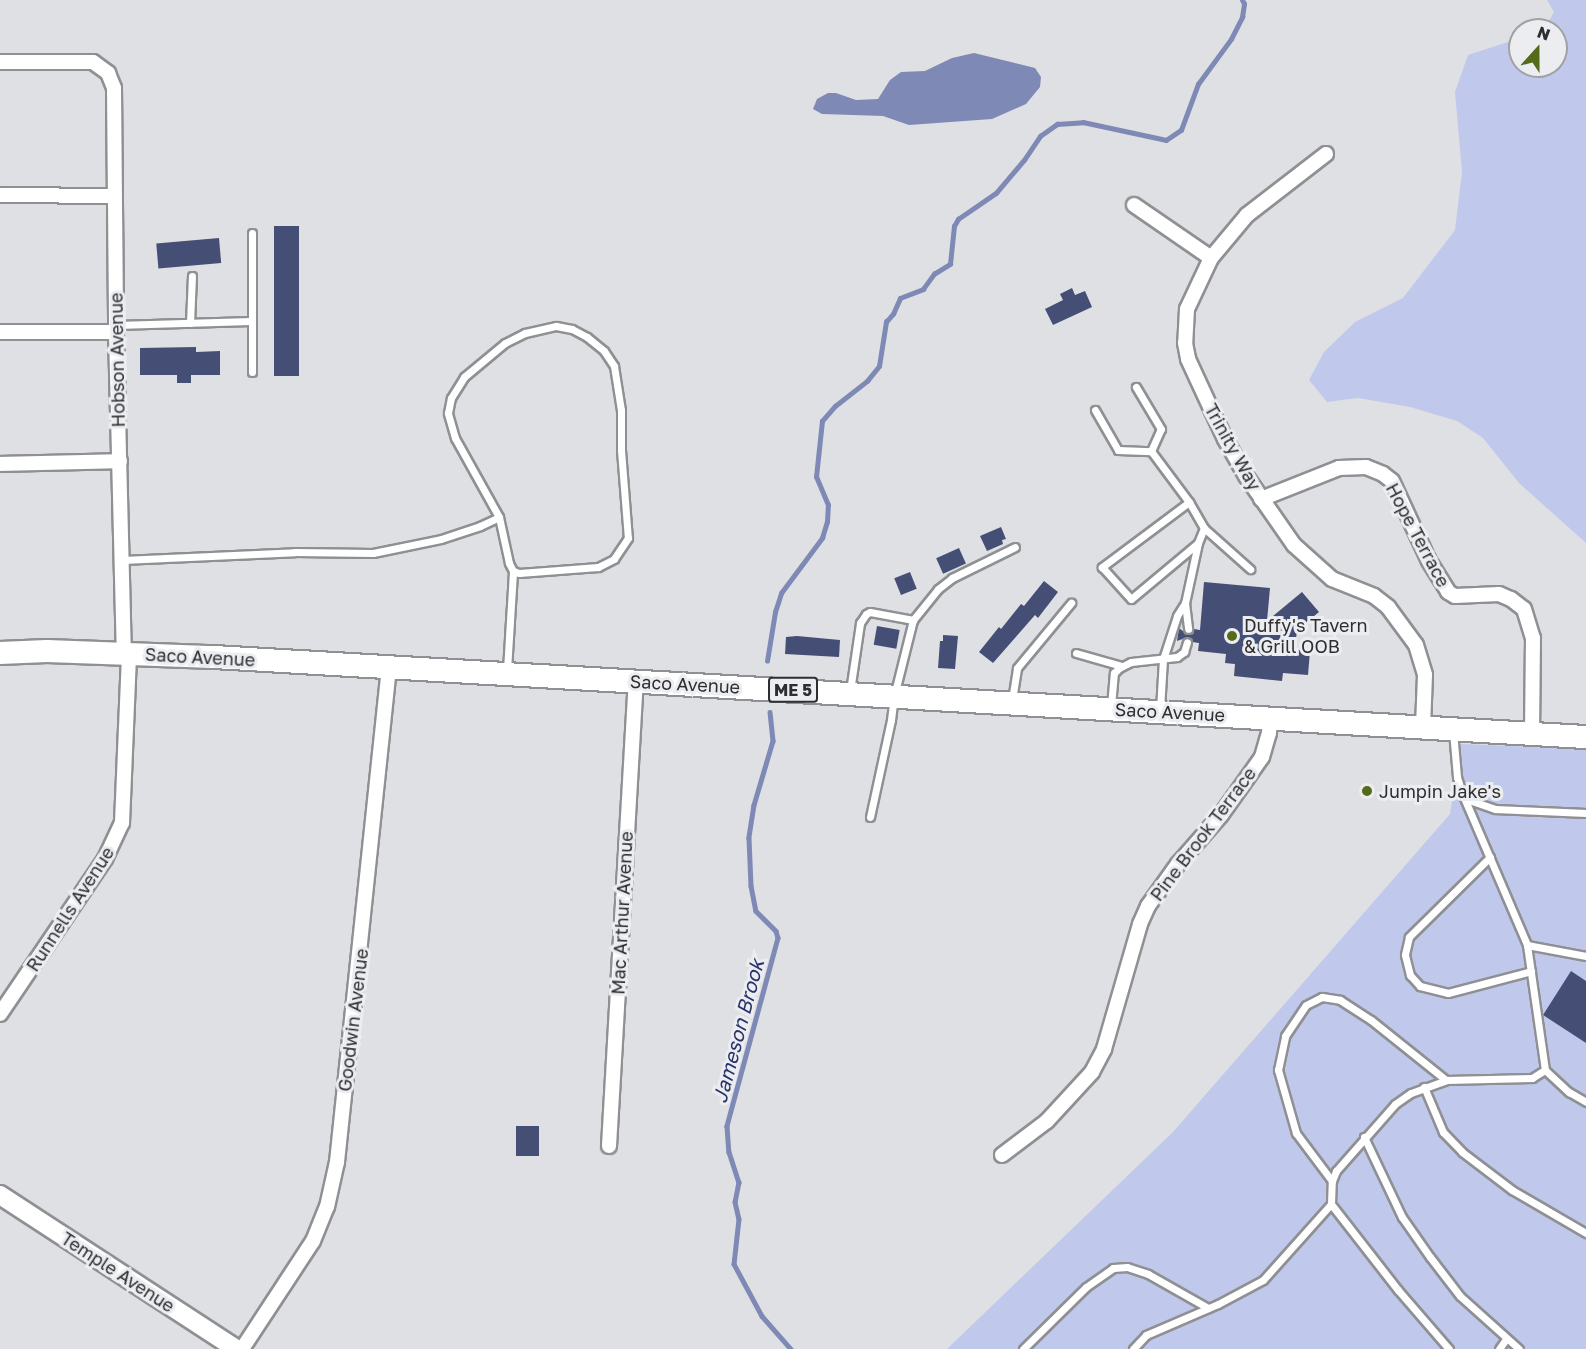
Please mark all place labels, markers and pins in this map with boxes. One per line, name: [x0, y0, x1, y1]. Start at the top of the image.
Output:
place label: Duffy's Tavern & Grill OOB: [1244, 615, 1368, 658]
marker: Duffy's Tavern & Grill OOB: [1225, 629, 1239, 643]
place label: Jumpin Jake's: [1379, 780, 1501, 802]
marker: Jumpin Jake's: [1360, 784, 1374, 798]

